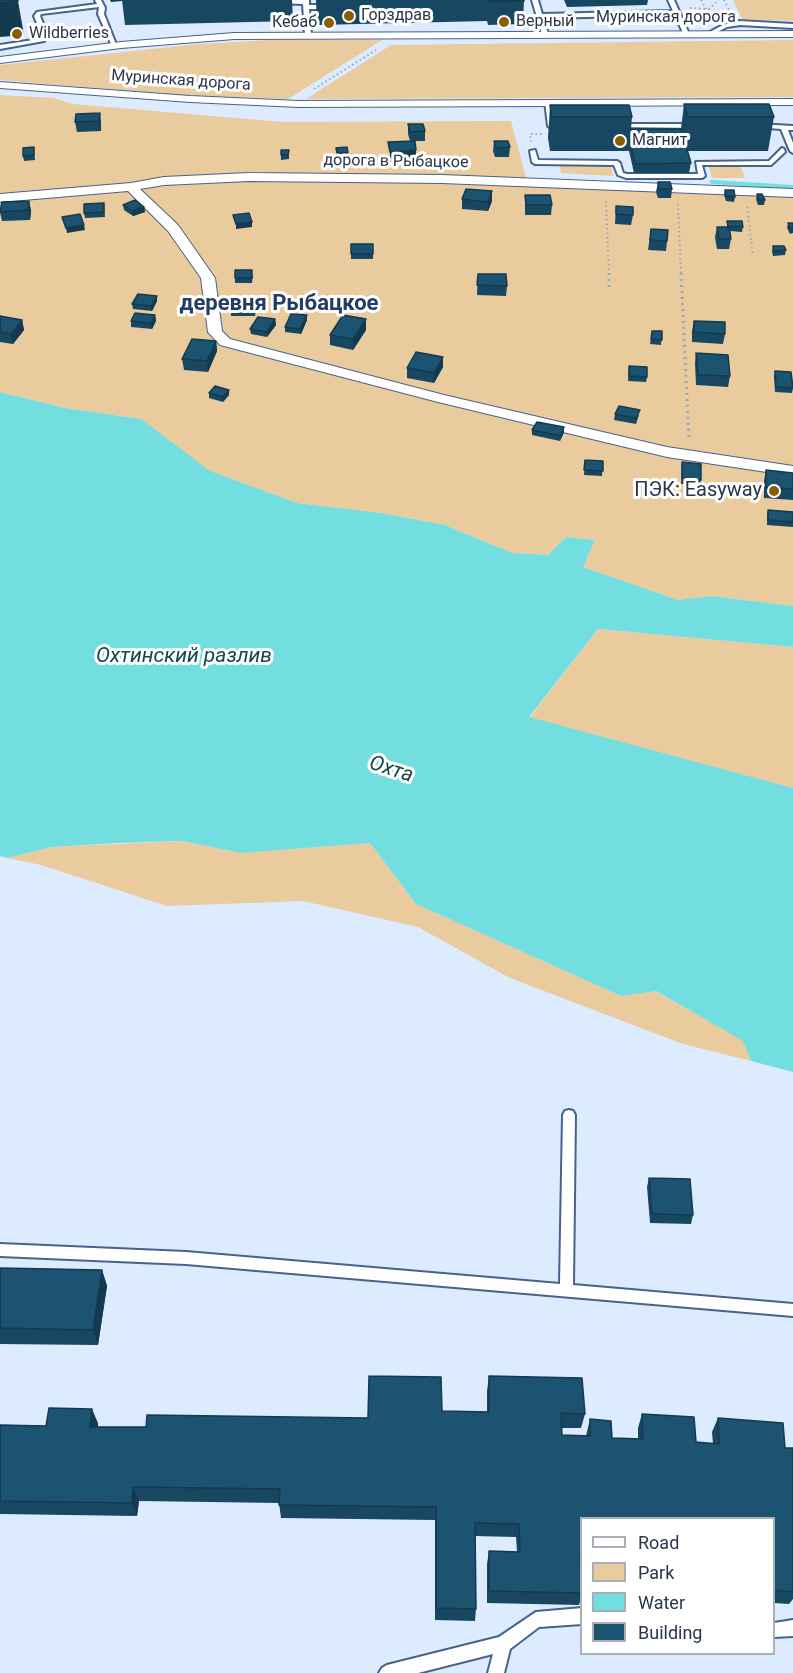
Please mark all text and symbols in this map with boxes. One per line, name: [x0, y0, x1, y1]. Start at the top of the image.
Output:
place label: Горздрав: [361, 6, 431, 26]
street label: Муринская дорога: [596, 8, 736, 28]
marker: Горздрав: [342, 9, 356, 23]
place label: Верный: [516, 12, 574, 32]
place label: Кебаб: [272, 13, 317, 33]
marker: Верный: [497, 15, 511, 29]
marker: Кебаб: [322, 16, 336, 30]
place label: Wildberries: [29, 24, 109, 44]
marker: Wildberries: [10, 27, 24, 41]
street label: Муринская дорога: [111, 67, 251, 95]
place label: Магнит: [632, 131, 688, 151]
marker: Магнит: [613, 134, 627, 148]
street label: дорога в Рыбацкое: [323, 151, 469, 173]
district label: деревня Рыбацкое: [180, 291, 378, 317]
place label: ПЭК: Easyway: [634, 479, 762, 503]
marker: ПЭК: Easyway: [767, 484, 781, 498]
water label: Охтинский разлив: [96, 644, 272, 670]
water label: Охта: [366, 751, 416, 789]
legend: [580, 1517, 775, 1655]
text: Road: [638, 1532, 679, 1553]
text: Park: [638, 1562, 674, 1583]
text: Water: [638, 1592, 685, 1613]
text: Building: [638, 1622, 702, 1643]

